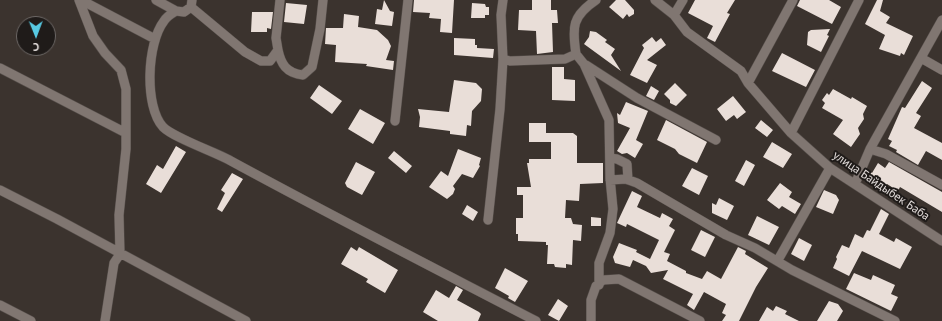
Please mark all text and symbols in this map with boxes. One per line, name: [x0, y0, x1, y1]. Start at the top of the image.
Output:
north arrow: [16, 16, 56, 56]
text: С: [33, 40, 39, 54]
street label: улица Байдыбек Баба: [830, 148, 932, 224]

